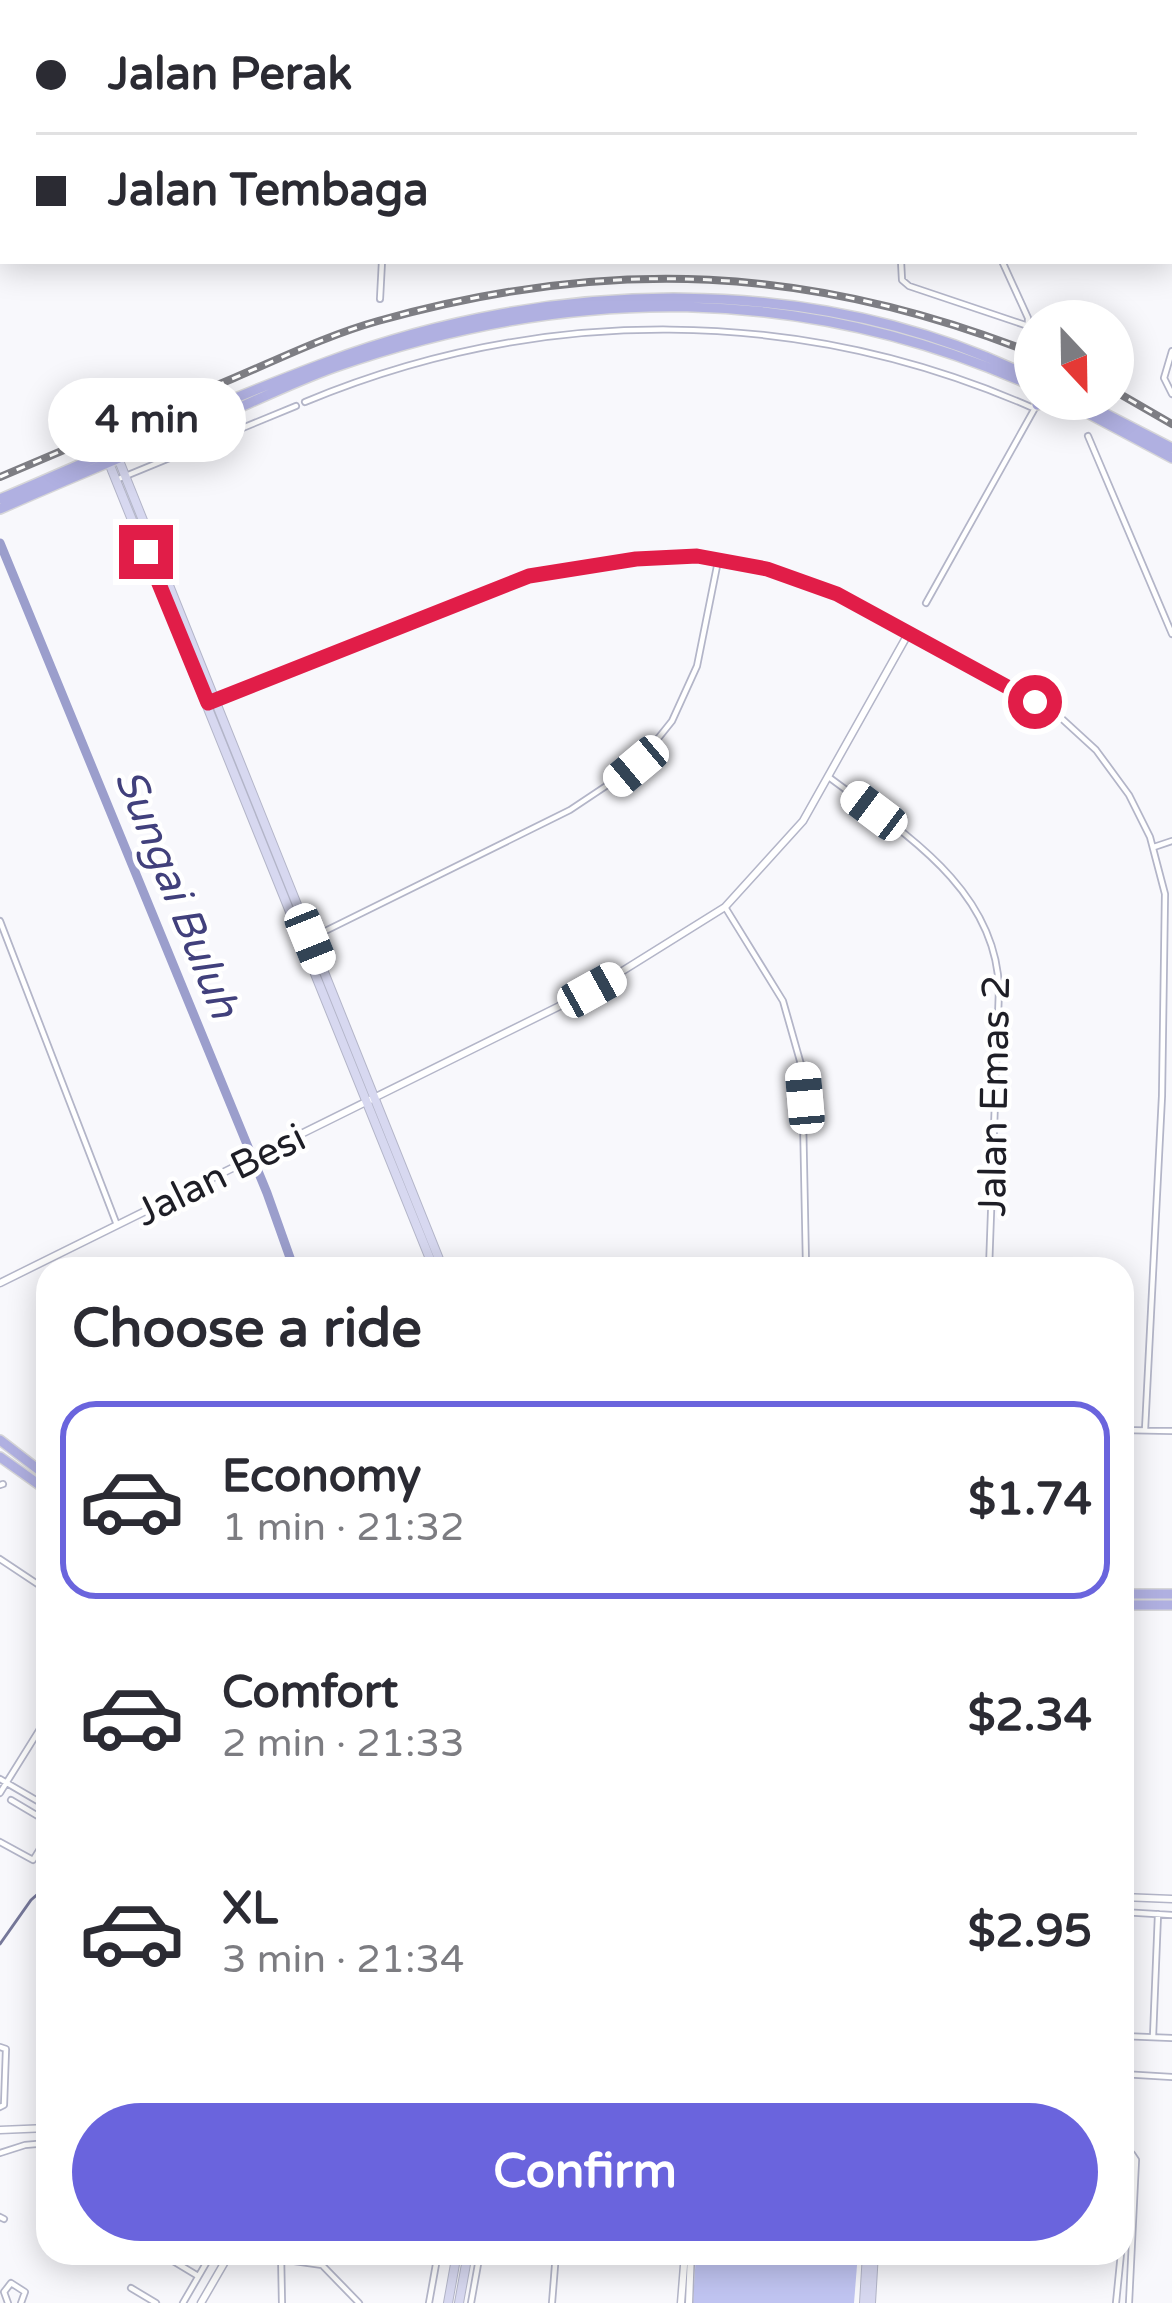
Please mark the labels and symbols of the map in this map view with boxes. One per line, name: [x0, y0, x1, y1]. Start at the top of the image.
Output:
north arrow: [1014, 300, 1134, 420]
callout: 4 min: [47, 378, 245, 462]
route end: [119, 525, 173, 579]
route start: [1008, 675, 1062, 729]
car: [597, 729, 675, 803]
water label: Sungai Buluh: [103, 762, 250, 1027]
car: [834, 775, 914, 847]
car: [280, 899, 340, 979]
car: [552, 957, 632, 1023]
street label: Jalan Emas 2: [969, 975, 1020, 1217]
car: [784, 1061, 826, 1135]
street label: Jalan Besi: [128, 1114, 313, 1237]

